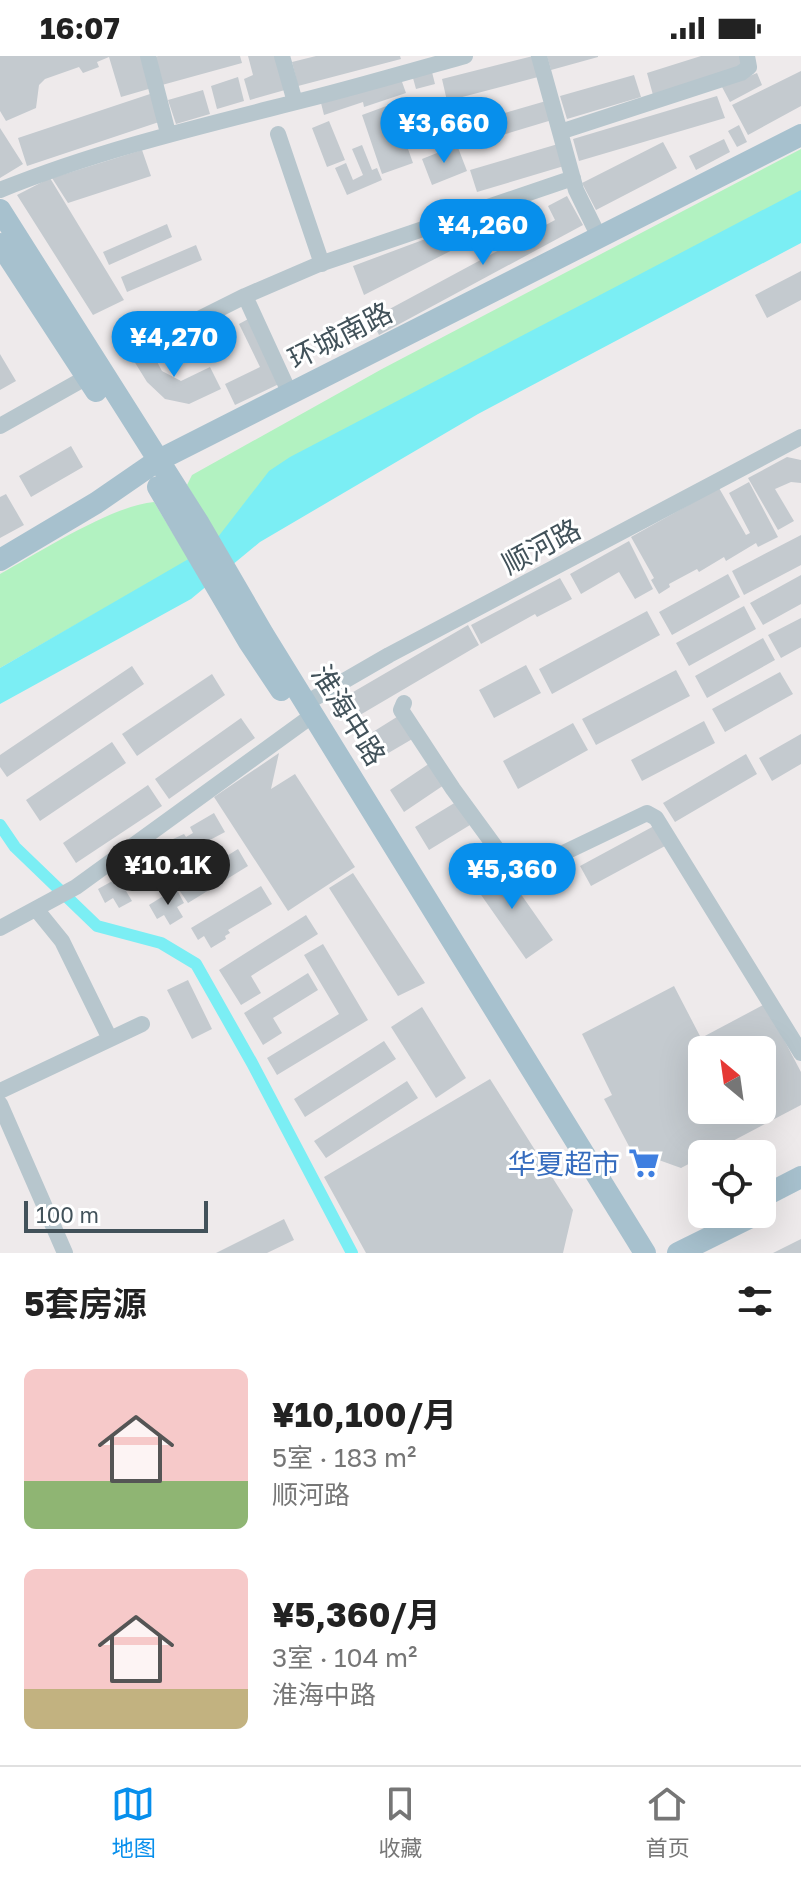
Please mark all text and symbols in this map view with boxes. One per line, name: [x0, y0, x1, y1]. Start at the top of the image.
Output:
text: 16:07: [40, 10, 120, 46]
pin: ¥3,660: [379, 97, 509, 165]
text: ¥3,660: [398, 107, 490, 138]
pin: ¥4,260: [418, 199, 548, 267]
text: ¥4,260: [437, 209, 529, 240]
street label: 环城南路: [283, 295, 397, 375]
pin: ¥4,270: [109, 311, 239, 379]
text: ¥4,270: [130, 321, 218, 352]
street label: 顺河路: [496, 512, 586, 580]
street label: 淮海中路: [305, 659, 393, 771]
pin: ¥10.1K: [103, 839, 233, 907]
pin: ¥5,360: [447, 843, 577, 911]
text: ¥10.1K: [124, 849, 212, 880]
text: ¥5,360: [467, 853, 557, 884]
north arrow: [688, 1036, 776, 1124]
map controls: [688, 1036, 776, 1228]
button: locate: [688, 1140, 776, 1228]
supermarket icon: 华夏超市: [627, 1146, 661, 1180]
place label: 华夏超市: [508, 1147, 620, 1180]
scale bar: [24, 1197, 208, 1233]
text: 100 m: [36, 1201, 99, 1228]
icon: filters: [733, 1279, 777, 1323]
text: 5套房源: [24, 1283, 147, 1323]
text: ¥10,100/月: [272, 1394, 457, 1434]
icon: home: [88, 1401, 184, 1497]
text: 5室 · 183 m²: [272, 1442, 416, 1473]
text: 顺河路: [272, 1479, 350, 1510]
text: ¥5,360/月: [272, 1594, 441, 1634]
icon: home: [88, 1601, 184, 1697]
text: 3室 · 104 m²: [272, 1642, 417, 1673]
text: 淮海中路: [272, 1679, 376, 1710]
tab: 地图: [111, 1782, 156, 1862]
tab: 收藏: [378, 1782, 423, 1862]
tab: 首页: [645, 1782, 690, 1862]

